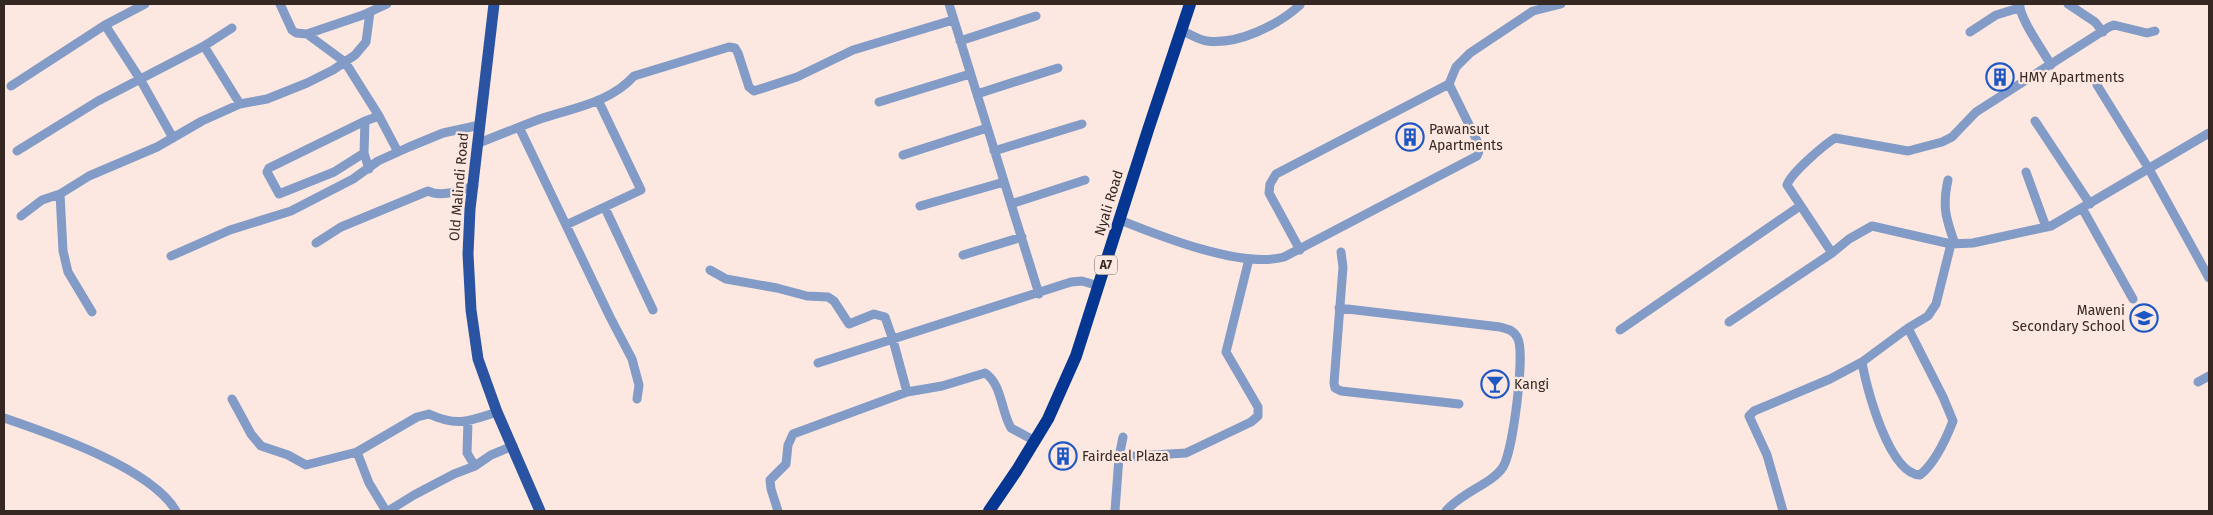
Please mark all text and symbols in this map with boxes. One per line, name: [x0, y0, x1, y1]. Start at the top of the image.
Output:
building icon: HMY Apartments: [1985, 62, 2015, 92]
place label: HMY Apartments: [2019, 69, 2125, 86]
place label: Pawansut Apartments: [1429, 121, 1503, 154]
building icon: Pawansut Apartments: [1395, 122, 1425, 152]
street label: Old Malindi Road: [446, 132, 472, 242]
street label: Nyali Road: [1091, 168, 1127, 238]
road number: A7: [1095, 256, 1117, 274]
place label: Maweni Secondary School: [2012, 302, 2125, 335]
school or university icon: Maweni Secondary School: [2129, 303, 2159, 333]
bar icon: Kangi: [1480, 369, 1510, 399]
place label: Kangi: [1514, 376, 1549, 393]
building icon: Fairdeal Plaza: [1048, 441, 1078, 471]
place label: Fairdeal Plaza: [1082, 448, 1169, 465]

